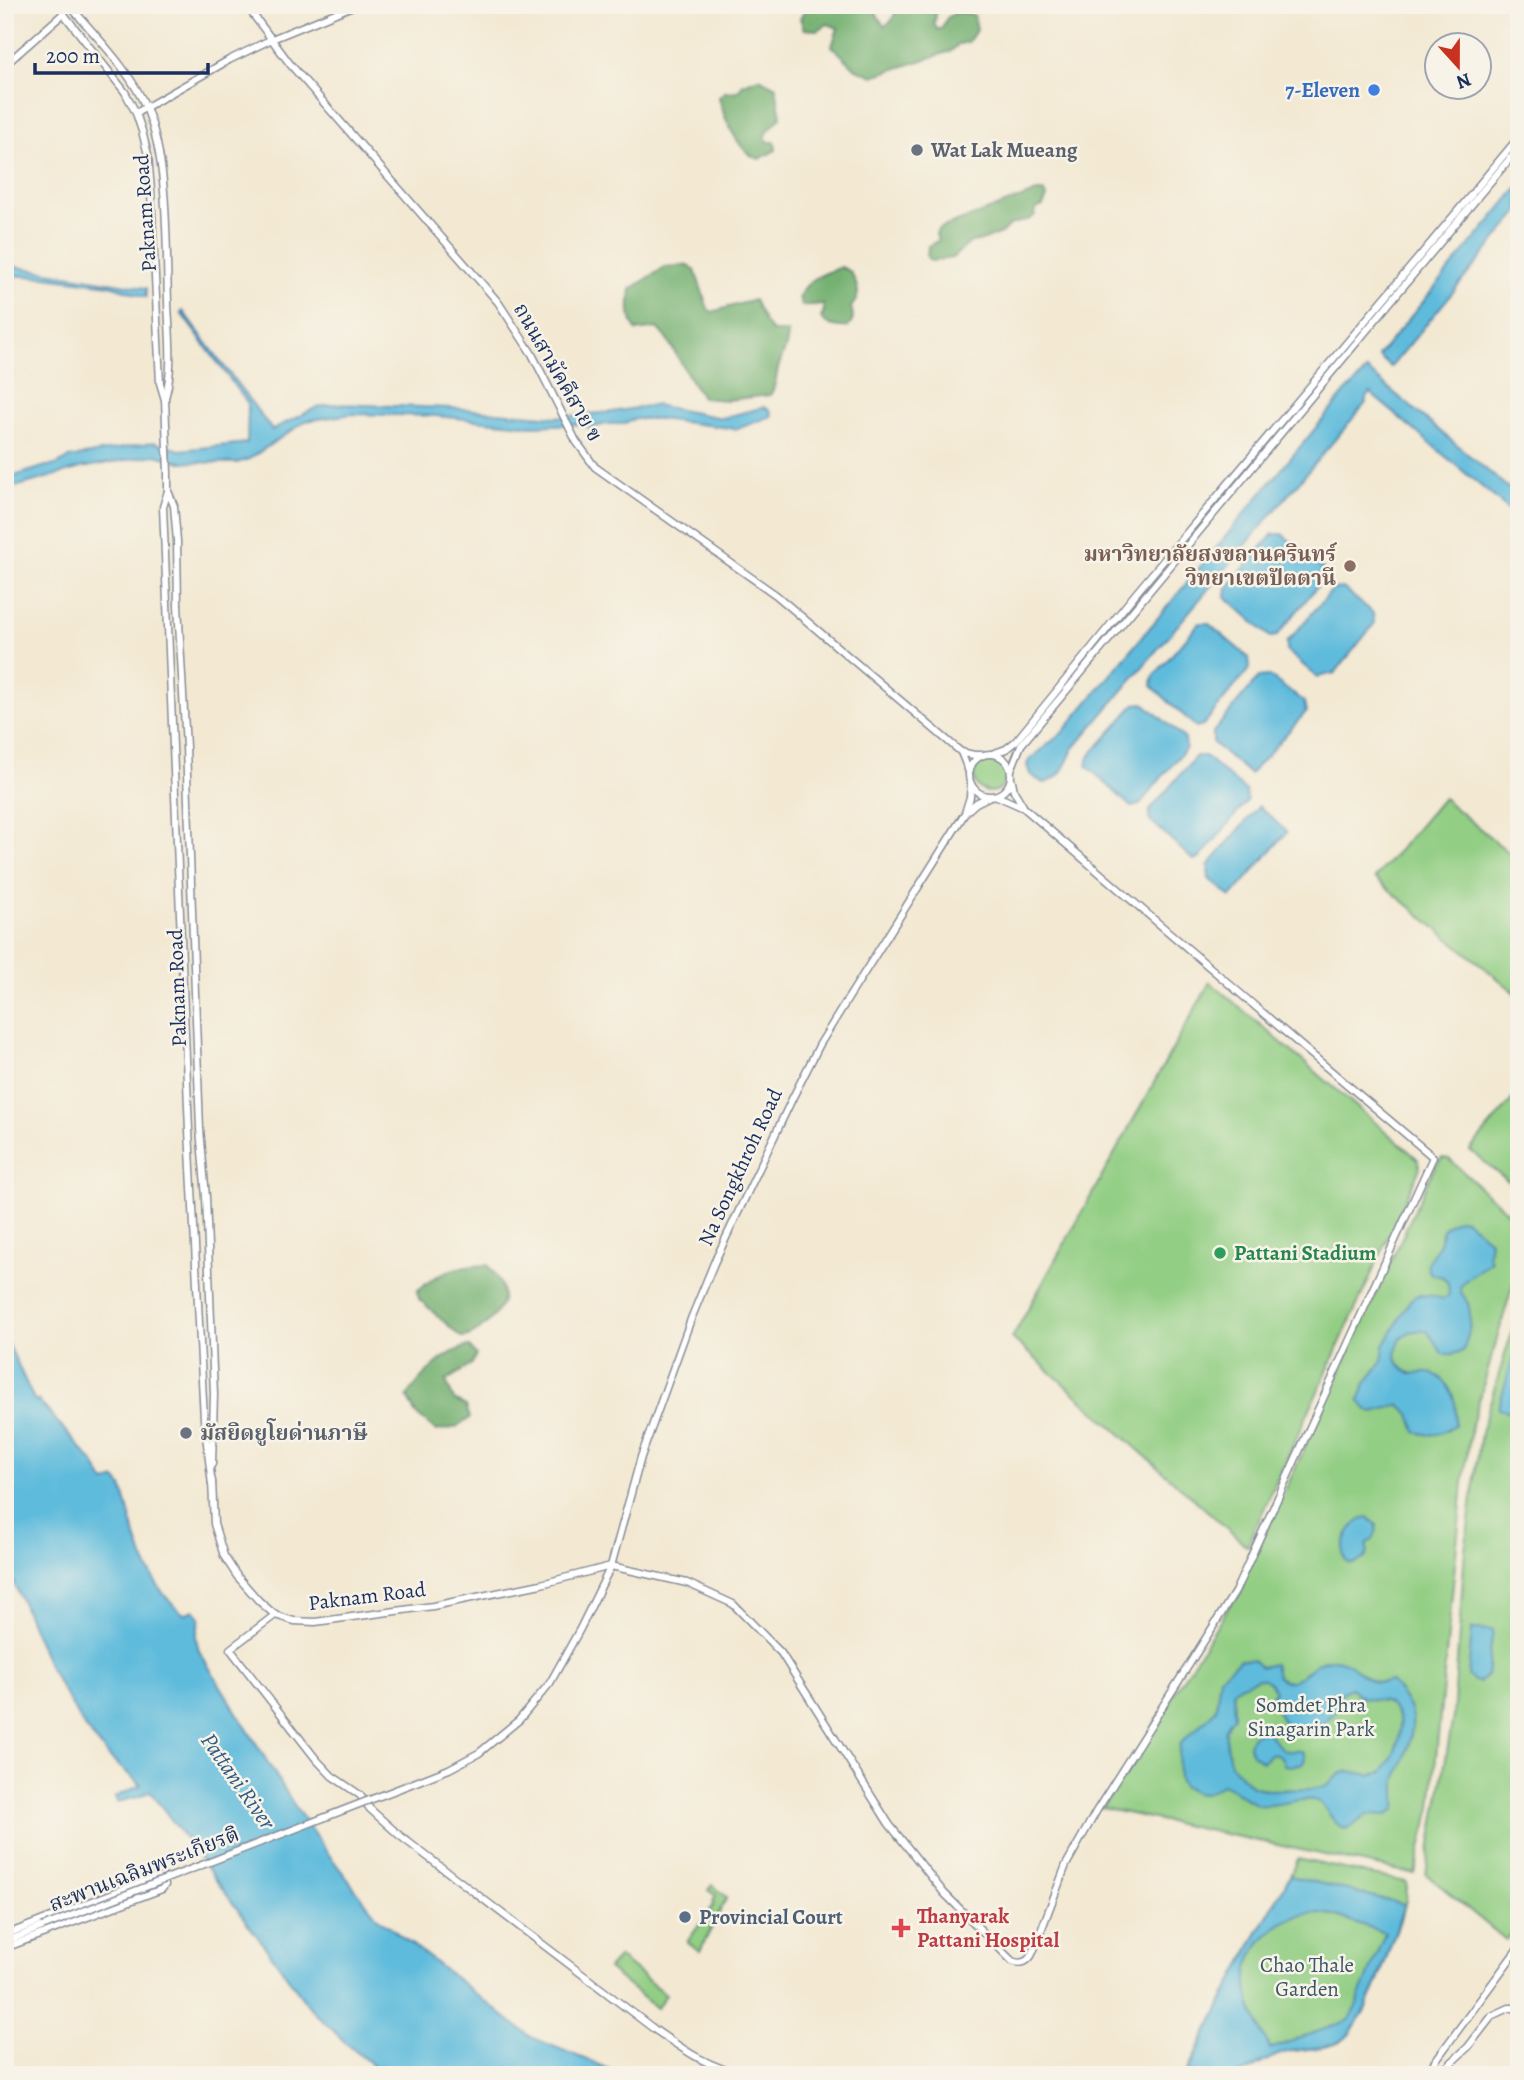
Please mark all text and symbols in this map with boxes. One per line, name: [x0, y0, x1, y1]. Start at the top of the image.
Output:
scale bar: [35, 32, 208, 76]
north arrow: [1422, 32, 1492, 102]
text: 200 m: [46, 42, 100, 70]
text: N: [1452, 66, 1475, 96]
place label: 7-Eleven: [1285, 76, 1360, 104]
marker: 7-Eleven: [1366, 82, 1382, 98]
place label: Wat Lak Mueang: [930, 136, 1078, 164]
marker: Wat Lak Mueang: [909, 142, 925, 158]
street label: Paknam Road: [127, 152, 163, 273]
street label: ถนนสามัคคีสาย ข: [507, 298, 609, 446]
place label: มหาวิทยาลัยสงขลานครินทร์ วิทยาเขตปัตตานี: [1084, 540, 1338, 592]
marker: มหาวิทยาลัยสงขลานครินทร์ วิทยาเขตปัตตานี: [1342, 558, 1358, 574]
street label: Paknam Road: [161, 928, 193, 1047]
street label: Na Songkhroh Road: [691, 1083, 789, 1250]
place label: Pattani Stadium: [1234, 1239, 1377, 1267]
marker: Pattani Stadium: [1212, 1245, 1228, 1261]
place label: มัสยิดยูโยด่านภาษี: [200, 1418, 368, 1447]
marker: มัสยิดยูโยด่านภาษี: [178, 1425, 194, 1441]
street label: Paknam Road: [307, 1575, 428, 1617]
park label: Somdet Phra Sinagarin Park: [1247, 1691, 1375, 1743]
water label: Pattani River: [193, 1726, 283, 1836]
street label: สะพานเฉลิมพระเกียรติ: [45, 1820, 243, 1918]
place label: Thanyarak Pattani Hospital: [917, 1902, 1060, 1954]
place label: Provincial Court: [699, 1903, 843, 1931]
marker: Provincial Court: [677, 1909, 693, 1925]
marker: Thanyarak Pattani Hospital: [891, 1918, 911, 1938]
park label: Chao Thale Garden: [1260, 1951, 1354, 2003]

